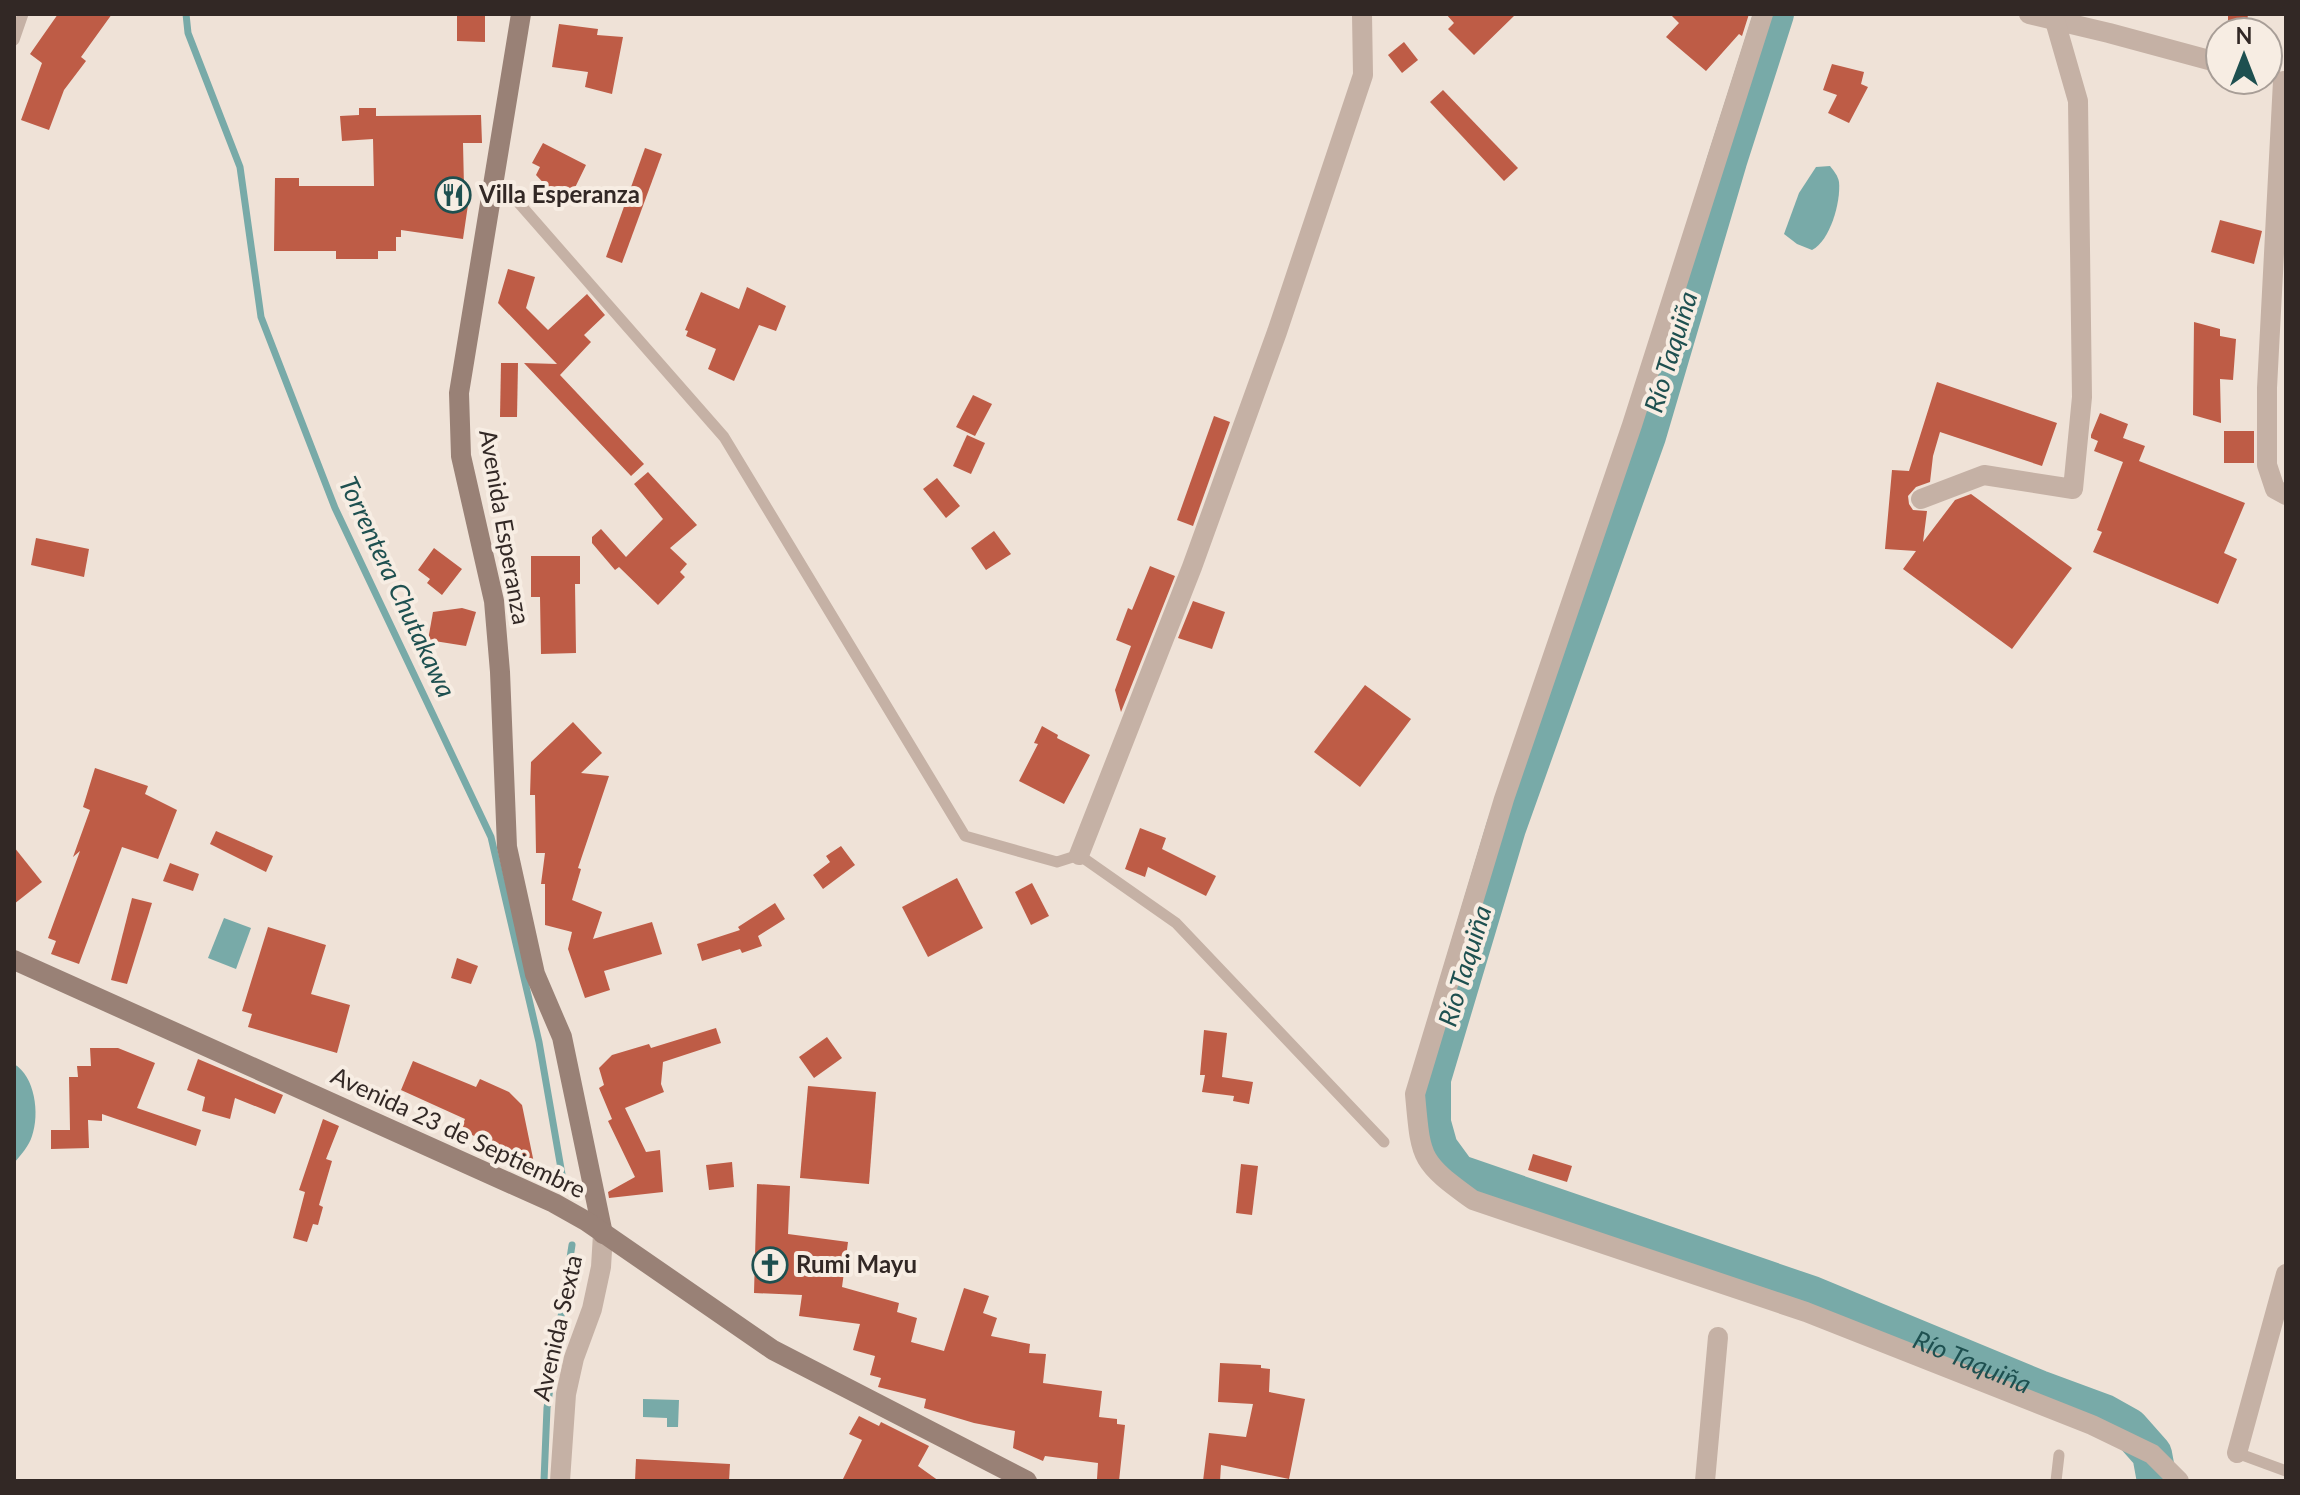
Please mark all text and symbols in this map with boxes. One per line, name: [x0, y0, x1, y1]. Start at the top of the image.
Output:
north arrow: [2204, 16, 2284, 96]
text: N: [2236, 22, 2252, 49]
restaurant icon: Villa Esperanza: [434, 176, 472, 214]
place label: Villa Esperanza: [478, 179, 640, 208]
water label: Río Taquiña: [1637, 287, 1704, 416]
street label: Avenida Esperanza: [474, 427, 537, 627]
water label: Torrentera Chutakawa: [333, 471, 463, 702]
water label: Río Taquiña: [1431, 901, 1498, 1030]
street label: Avenida 23 de Septiembre: [327, 1060, 590, 1203]
church icon: Rumi Mayu: [751, 1246, 789, 1284]
place label: Rumi Mayu: [796, 1249, 917, 1278]
street label: Avenida Sexta: [526, 1252, 587, 1403]
water label: Río Taquiña: [1909, 1323, 2036, 1400]

